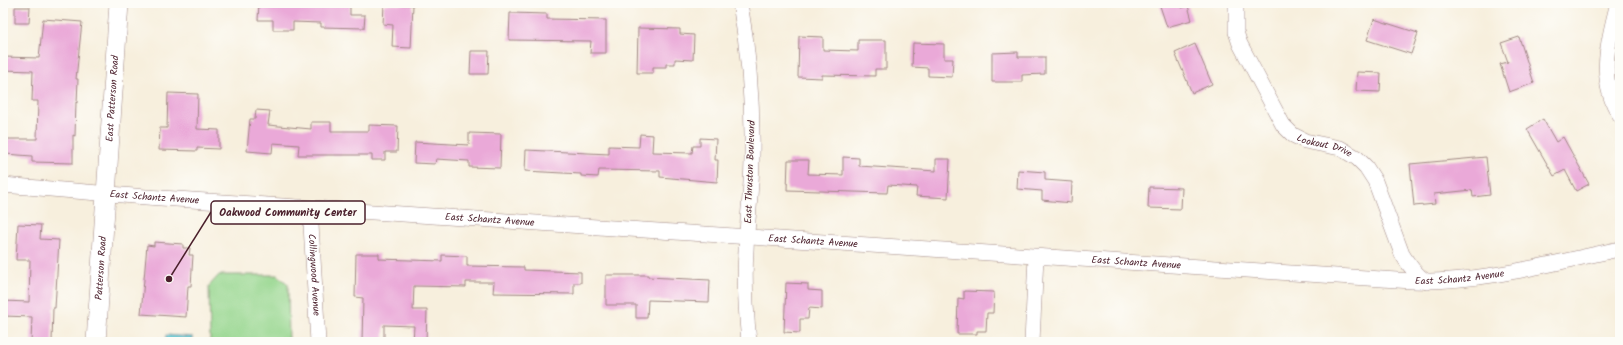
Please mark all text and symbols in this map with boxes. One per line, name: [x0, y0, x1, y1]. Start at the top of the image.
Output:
street label: East Patterson Road: [102, 54, 123, 142]
street label: East Thruston Boulevard: [740, 119, 760, 224]
street label: Lookout Drive: [1294, 130, 1356, 162]
street label: East Schantz Avenue: [109, 186, 200, 209]
callout: Oakwood Community Center: [211, 201, 365, 224]
text: Oakwood Community Center: [219, 204, 358, 222]
street label: East Schantz Avenue: [444, 209, 536, 231]
street label: East Schantz Avenue: [768, 230, 859, 252]
street label: Collingwood Avenue: [304, 233, 324, 317]
street label: Patterson Road: [91, 235, 111, 301]
street label: East Schantz Avenue: [1091, 252, 1182, 274]
street label: East Schantz Avenue: [1415, 265, 1506, 289]

